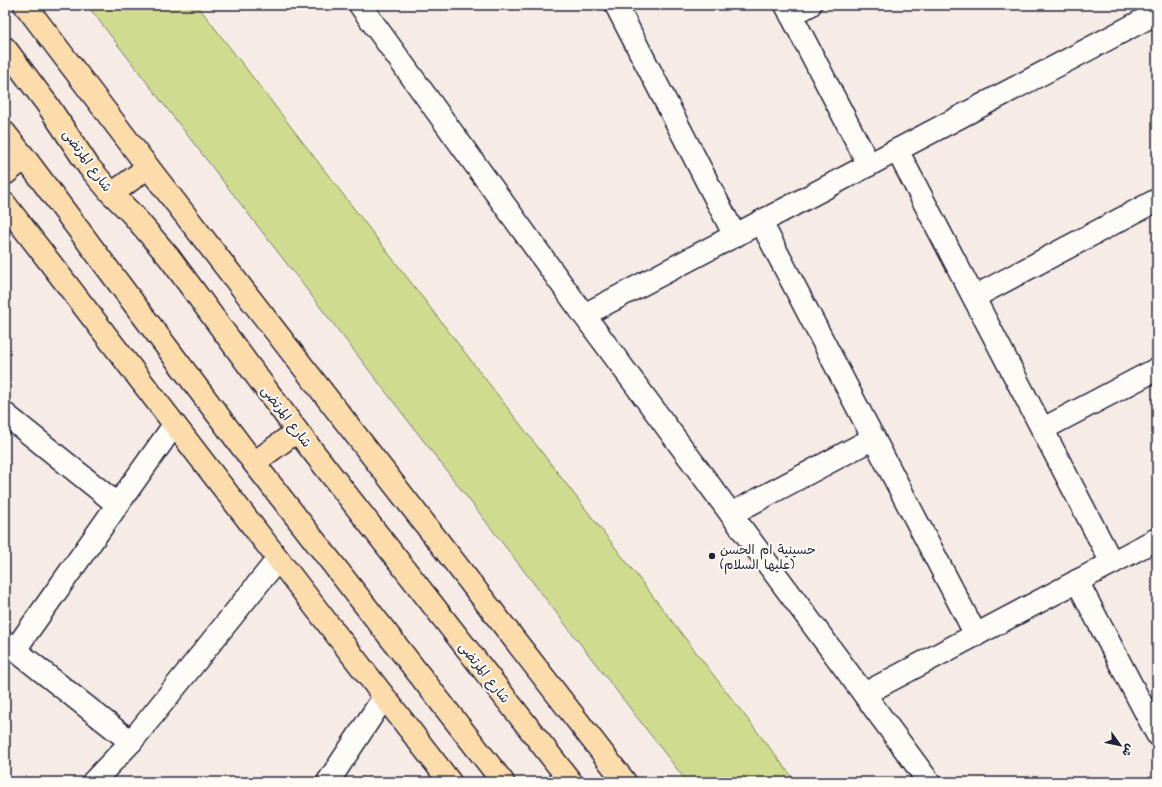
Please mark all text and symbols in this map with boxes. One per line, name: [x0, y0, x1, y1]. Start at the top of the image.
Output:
street label: شارع المرتضى: [58, 126, 116, 195]
street label: شارع المرتضى: [257, 382, 315, 451]
place label: حسينية ام الحسن (عليها السلام): [720, 541, 816, 575]
marker: حسينية ام الحسن (عليها السلام): [707, 551, 717, 561]
street label: شارع المرتضى: [455, 638, 514, 707]
north arrow: [1100, 725, 1140, 765]
text: ش: [1118, 741, 1138, 759]

